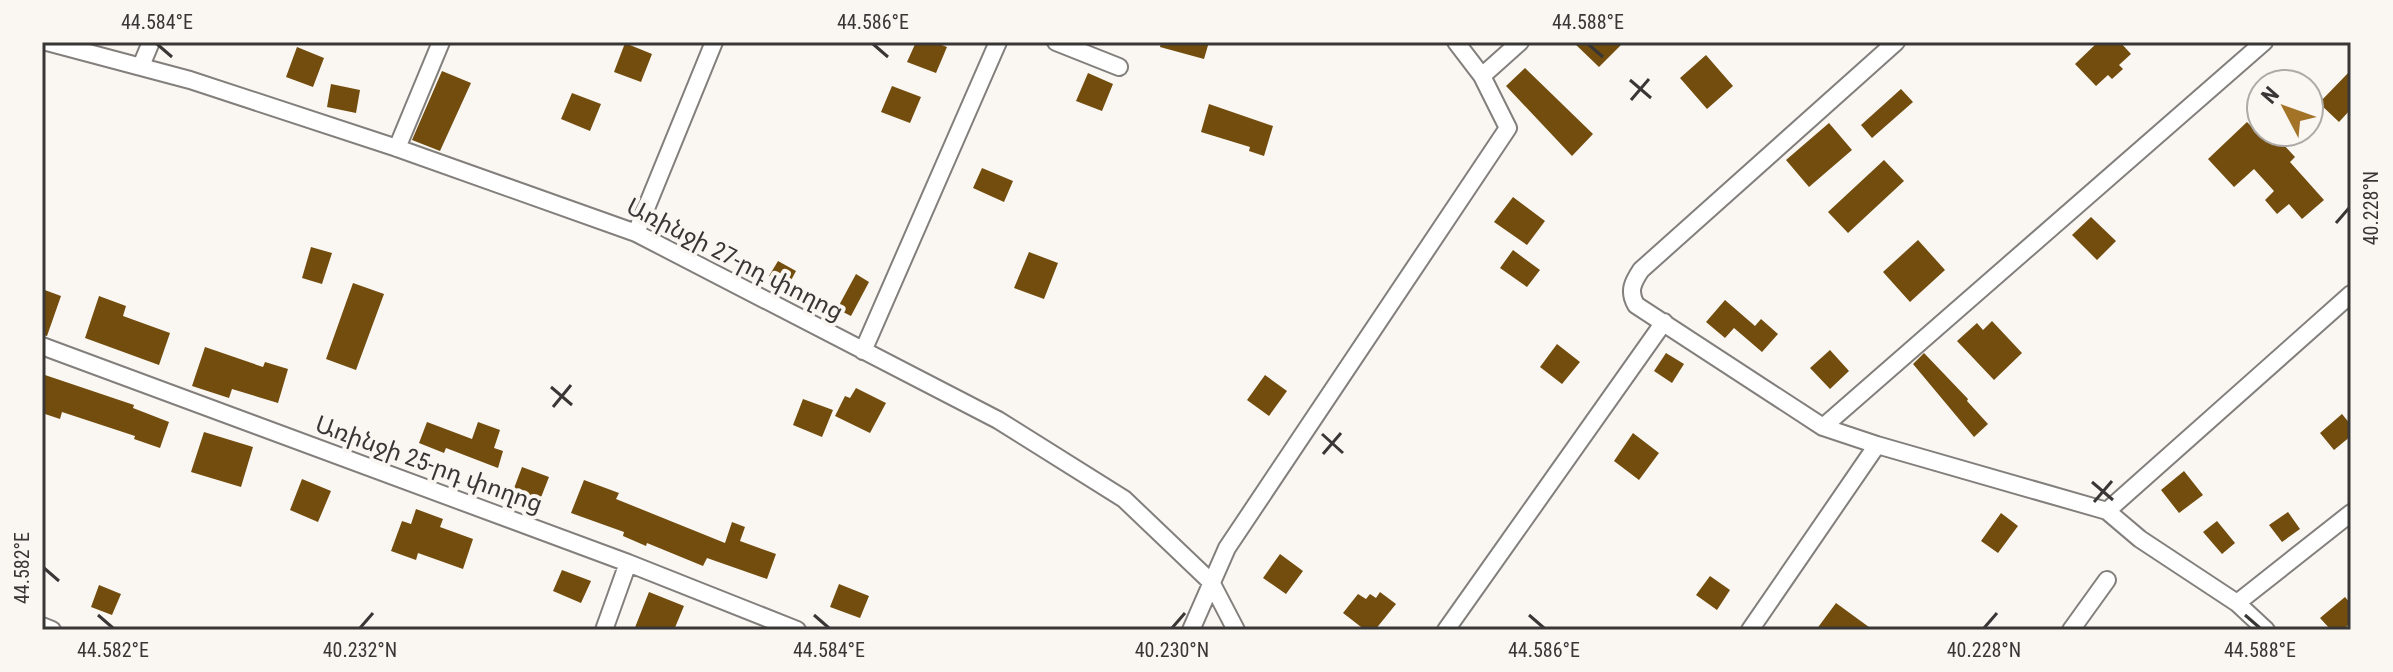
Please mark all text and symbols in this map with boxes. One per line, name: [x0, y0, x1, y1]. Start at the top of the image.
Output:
text: 44.584°E: [121, 10, 193, 34]
text: 44.586°E: [837, 10, 909, 34]
text: 44.588°E: [1552, 10, 1624, 34]
north arrow: [2245, 68, 2325, 148]
text: N: [2256, 82, 2284, 108]
text: 40.228°N: [2359, 171, 2383, 245]
street label: Առինջի 27-րդ փողոց: [622, 192, 848, 326]
street label: Առինջի 25-րդ փողոց: [312, 410, 546, 518]
text: 44.582°E: [10, 532, 34, 604]
text: 44.582°E: [77, 638, 149, 662]
text: 40.232°N: [323, 638, 397, 662]
text: 44.584°E: [793, 638, 865, 662]
text: 40.230°N: [1135, 638, 1209, 662]
text: 44.586°E: [1508, 638, 1580, 662]
text: 40.228°N: [1947, 638, 2021, 662]
text: 44.588°E: [2224, 638, 2296, 662]

